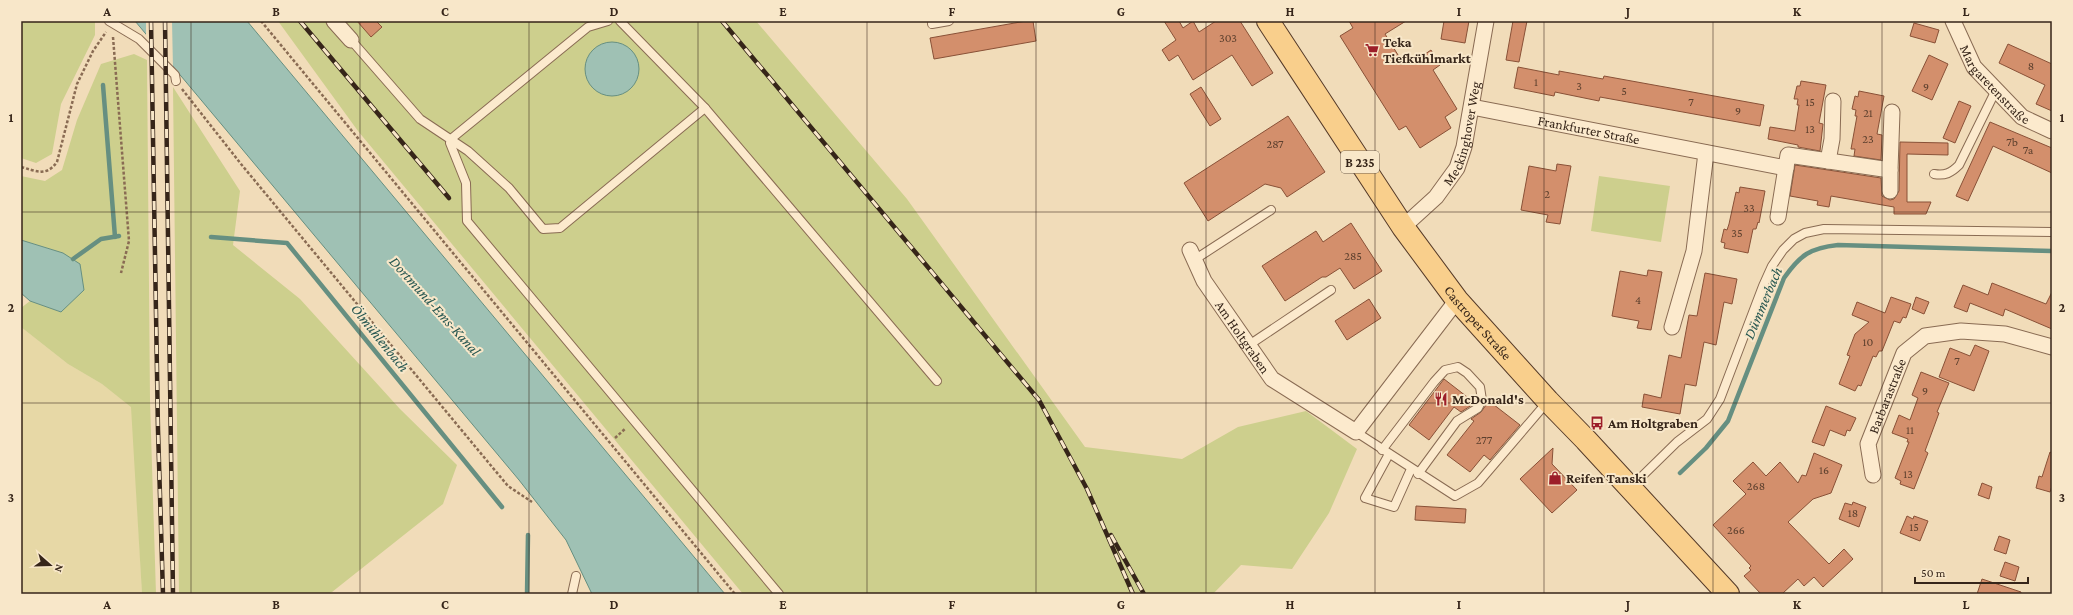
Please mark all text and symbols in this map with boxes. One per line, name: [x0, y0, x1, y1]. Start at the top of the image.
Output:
text: A: [102, 4, 111, 19]
text: B: [272, 4, 280, 19]
text: C: [441, 4, 449, 19]
text: D: [610, 4, 619, 19]
text: E: [779, 4, 787, 19]
text: F: [949, 4, 956, 19]
text: G: [1117, 4, 1125, 19]
text: H: [1286, 4, 1295, 19]
text: I: [1457, 4, 1461, 19]
text: J: [1624, 4, 1630, 19]
text: K: [1793, 4, 1802, 19]
text: L: [1963, 4, 1970, 19]
house number: 303: [1219, 31, 1237, 45]
place label: Teka Tiefkühlmarkt: [1383, 34, 1472, 66]
supermarket icon: Teka Tiefkühlmarkt: [1364, 42, 1380, 58]
street label: Margaretenstraße: [1957, 42, 2032, 127]
house number: 8: [2028, 59, 2034, 73]
house number: 1: [1534, 75, 1538, 89]
house number: 3: [1576, 79, 1582, 93]
street label: Meckinghover Weg: [1439, 80, 1483, 188]
house number: 9: [1923, 80, 1929, 94]
house number: 5: [1621, 84, 1627, 98]
house number: 7: [1688, 95, 1694, 109]
house number: 15: [1805, 95, 1815, 109]
house number: 9: [1735, 104, 1741, 118]
house number: 21: [1863, 106, 1873, 120]
text: 1: [9, 110, 14, 125]
text: 1: [2060, 110, 2065, 125]
street label: Frankfurter Straße: [1537, 112, 1641, 147]
house number: 13: [1805, 122, 1815, 136]
house number: 23: [1862, 132, 1874, 146]
house number: 7b: [2006, 135, 2018, 149]
house number: 287: [1266, 137, 1284, 151]
house number: 7a: [2023, 143, 2034, 157]
road number: B 235: [1341, 151, 1379, 173]
house number: 2: [1544, 187, 1550, 201]
house number: 33: [1743, 201, 1755, 215]
house number: 35: [1731, 226, 1743, 240]
house number: 285: [1344, 249, 1362, 263]
water label: Dortmund-Ems-Kanal: [386, 253, 484, 359]
water label: Dümmerbach: [1741, 265, 1785, 341]
street label: Castroper Straße: [1441, 282, 1515, 363]
house number: 4: [1635, 293, 1641, 307]
street label: Am Holtgraben: [1212, 297, 1274, 377]
text: 2: [8, 300, 15, 315]
text: 2: [2059, 300, 2066, 315]
water label: Ölmühlenbach: [348, 301, 412, 375]
house number: 10: [1863, 335, 1874, 349]
house number: 7: [1954, 354, 1960, 368]
street label: Barbarastraße: [1865, 356, 1909, 436]
house number: 9: [1922, 384, 1928, 398]
restaurant icon: McDonald's: [1433, 391, 1449, 407]
place label: McDonald's: [1452, 391, 1524, 407]
bus stop icon: Am Holtgraben: [1589, 415, 1605, 431]
place label: Am Holtgraben: [1607, 415, 1698, 431]
house number: 11: [1906, 423, 1914, 437]
house number: 277: [1476, 433, 1493, 447]
house number: 16: [1819, 463, 1829, 477]
house number: 13: [1903, 467, 1913, 481]
shop icon: Reifen Tanski: [1547, 470, 1563, 486]
place label: Reifen Tanski: [1566, 470, 1647, 486]
house number: 268: [1747, 479, 1765, 493]
text: 3: [8, 490, 14, 505]
text: 3: [2059, 490, 2065, 505]
house number: 18: [1848, 506, 1858, 520]
house number: 15: [1909, 520, 1919, 534]
house number: 266: [1727, 523, 1745, 537]
north arrow: [30, 545, 70, 585]
scale bar: [1915, 559, 2028, 585]
text: N: [52, 563, 66, 574]
text: 50 m: [1921, 566, 1946, 580]
text: A: [102, 597, 111, 612]
text: B: [272, 597, 280, 612]
text: C: [441, 597, 449, 612]
text: D: [610, 597, 619, 612]
text: E: [779, 597, 787, 612]
text: F: [949, 597, 956, 612]
text: G: [1117, 597, 1125, 612]
text: H: [1286, 597, 1295, 612]
text: I: [1457, 597, 1461, 612]
text: J: [1624, 597, 1630, 612]
text: K: [1793, 597, 1802, 612]
text: L: [1963, 597, 1970, 612]

